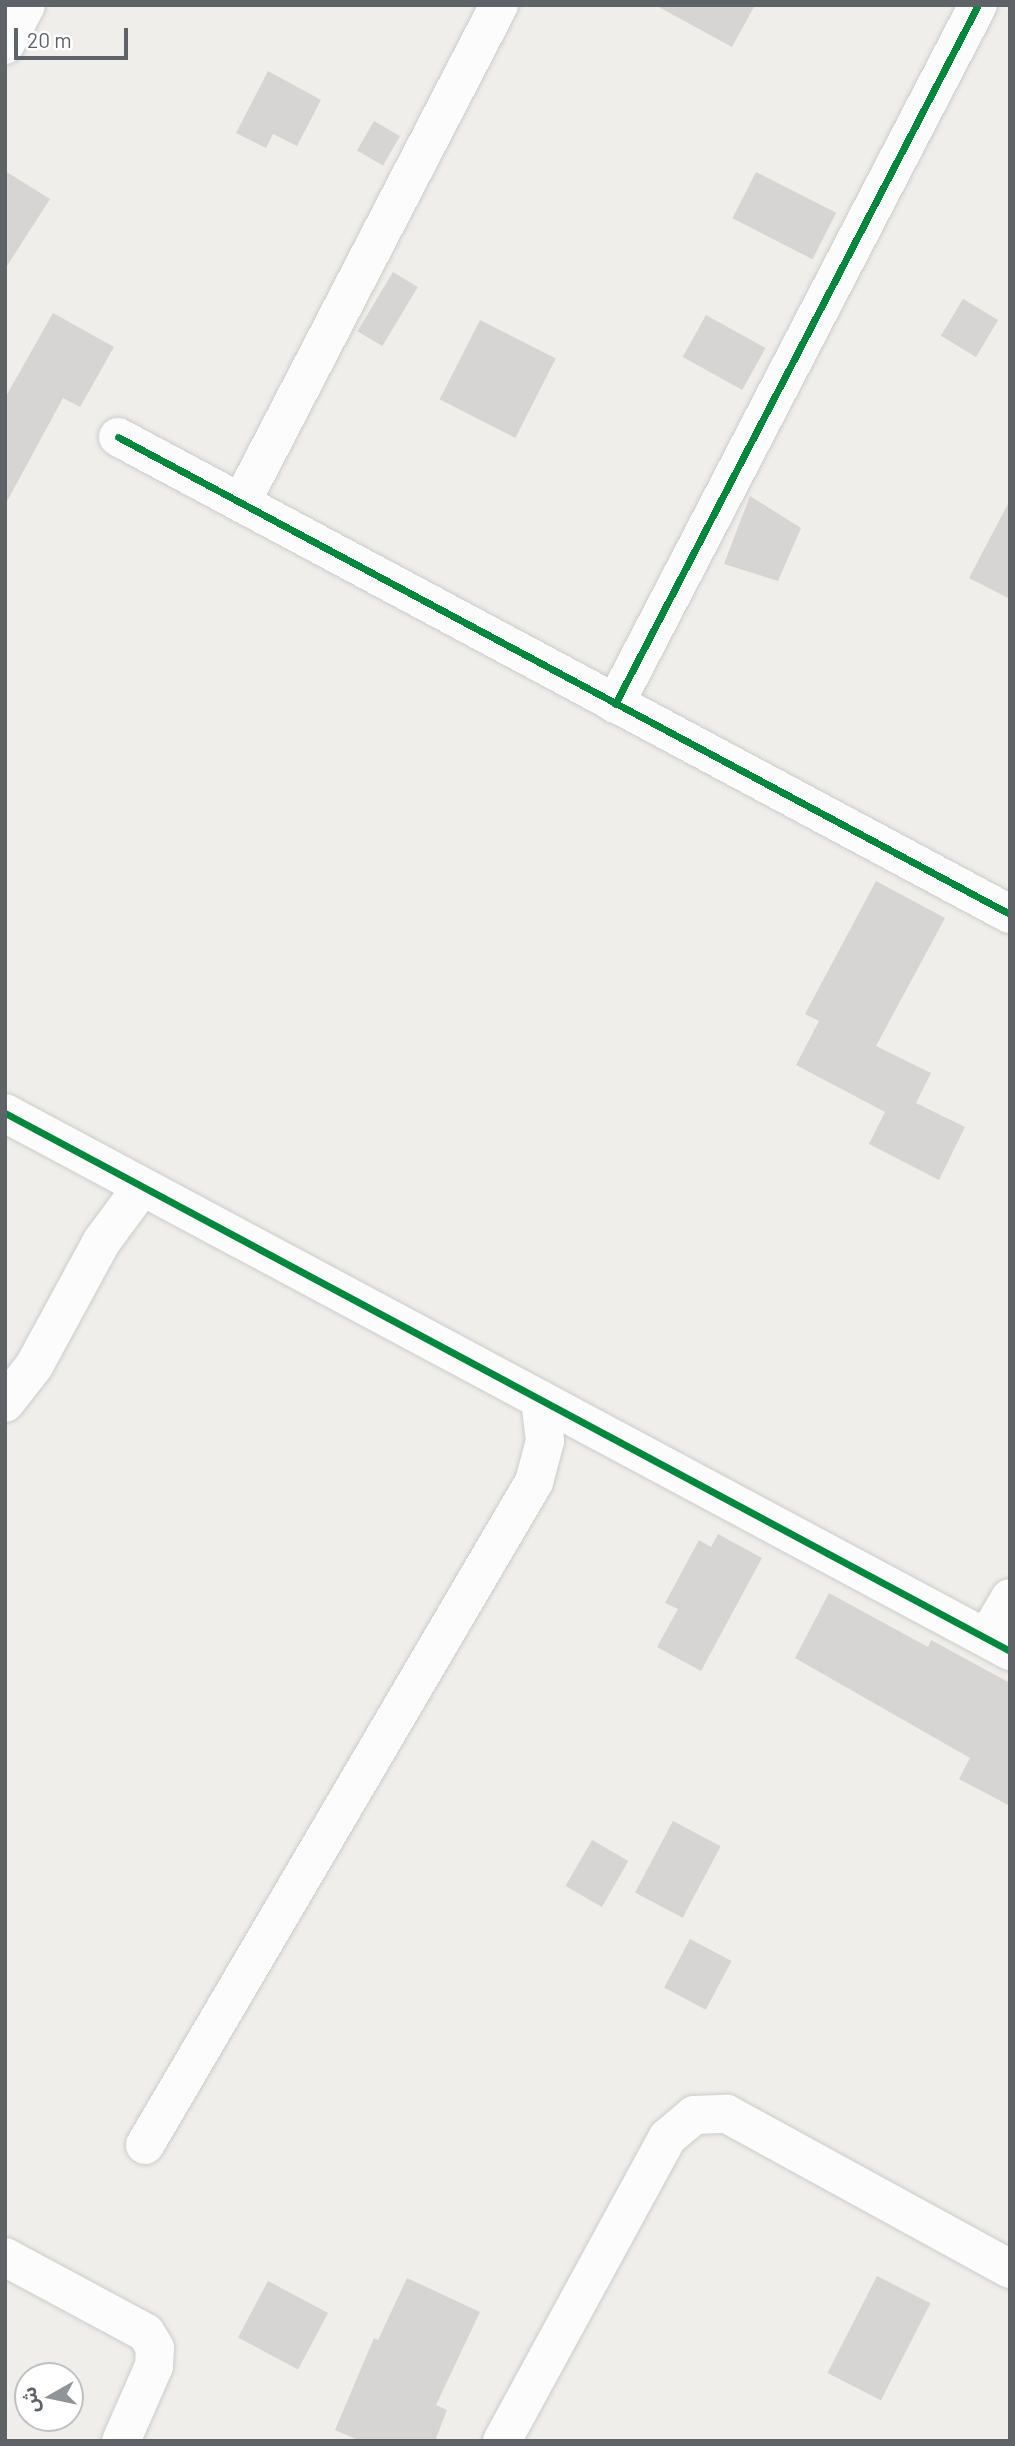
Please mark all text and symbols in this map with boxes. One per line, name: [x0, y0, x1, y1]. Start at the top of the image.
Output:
scale bar: [18, 14, 131, 58]
text: 20 m: [27, 27, 72, 52]
north arrow: [14, 2362, 84, 2432]
text: ش: [16, 2385, 43, 2415]

